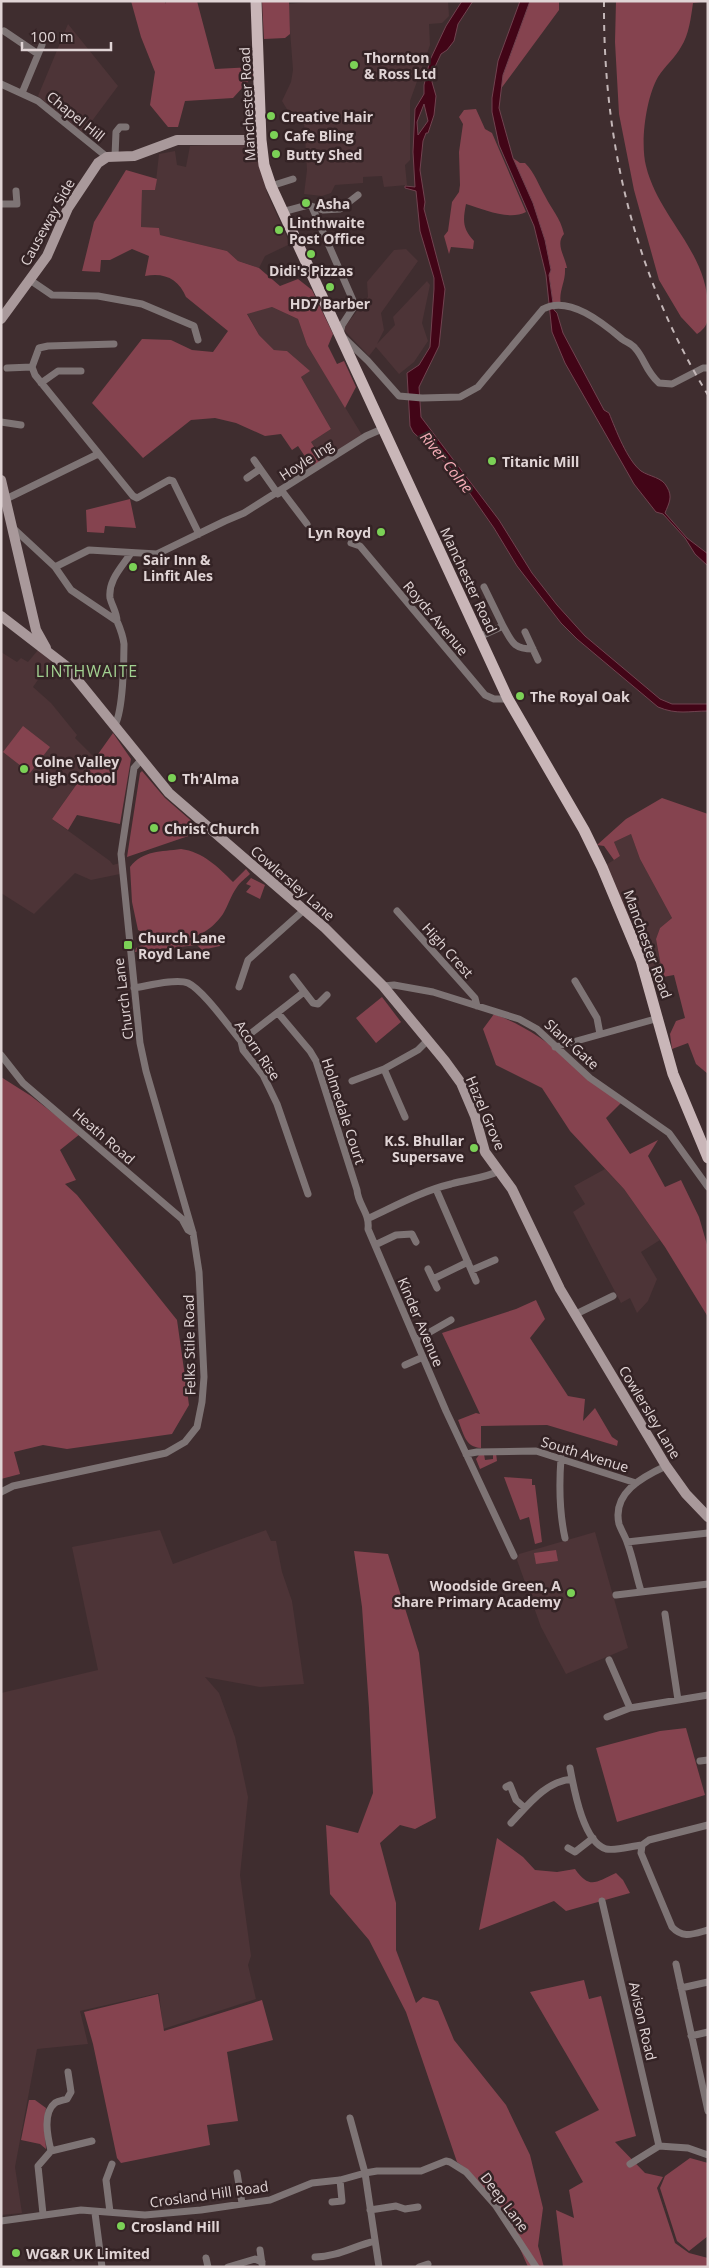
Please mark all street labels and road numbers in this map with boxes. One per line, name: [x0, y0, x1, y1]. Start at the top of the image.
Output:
street label: Manchester Road: [235, 46, 259, 162]
street label: Chapel Hill: [43, 87, 109, 145]
street label: Causeway Side: [15, 175, 79, 269]
street label: Hoyle Ing: [275, 435, 337, 485]
street label: Manchester Road: [436, 524, 502, 636]
street label: Royds Avenue: [399, 577, 473, 659]
street label: Cowlersley Lane: [247, 841, 339, 925]
street label: Manchester Road: [620, 887, 676, 1001]
street label: High Crest: [418, 918, 478, 982]
street label: Church Lane: [109, 957, 137, 1041]
street label: Slant Gate: [541, 1015, 603, 1074]
street label: Acorn Rise: [231, 1016, 285, 1084]
street label: Holmedale Court: [318, 1055, 370, 1167]
street label: Hazel Grove: [462, 1073, 510, 1153]
street label: Heath Road: [69, 1104, 139, 1168]
street label: Kinder Avenue: [394, 1274, 448, 1370]
street label: Felks Stile Road: [179, 1294, 199, 1396]
street label: Cowlersley Lane: [615, 1362, 685, 1462]
street label: South Avenue: [539, 1432, 631, 1476]
street label: Avison Road: [625, 1980, 661, 2062]
street label: Deep Lane: [476, 2168, 534, 2236]
street label: Crosland Hill Road: [148, 2176, 270, 2212]

